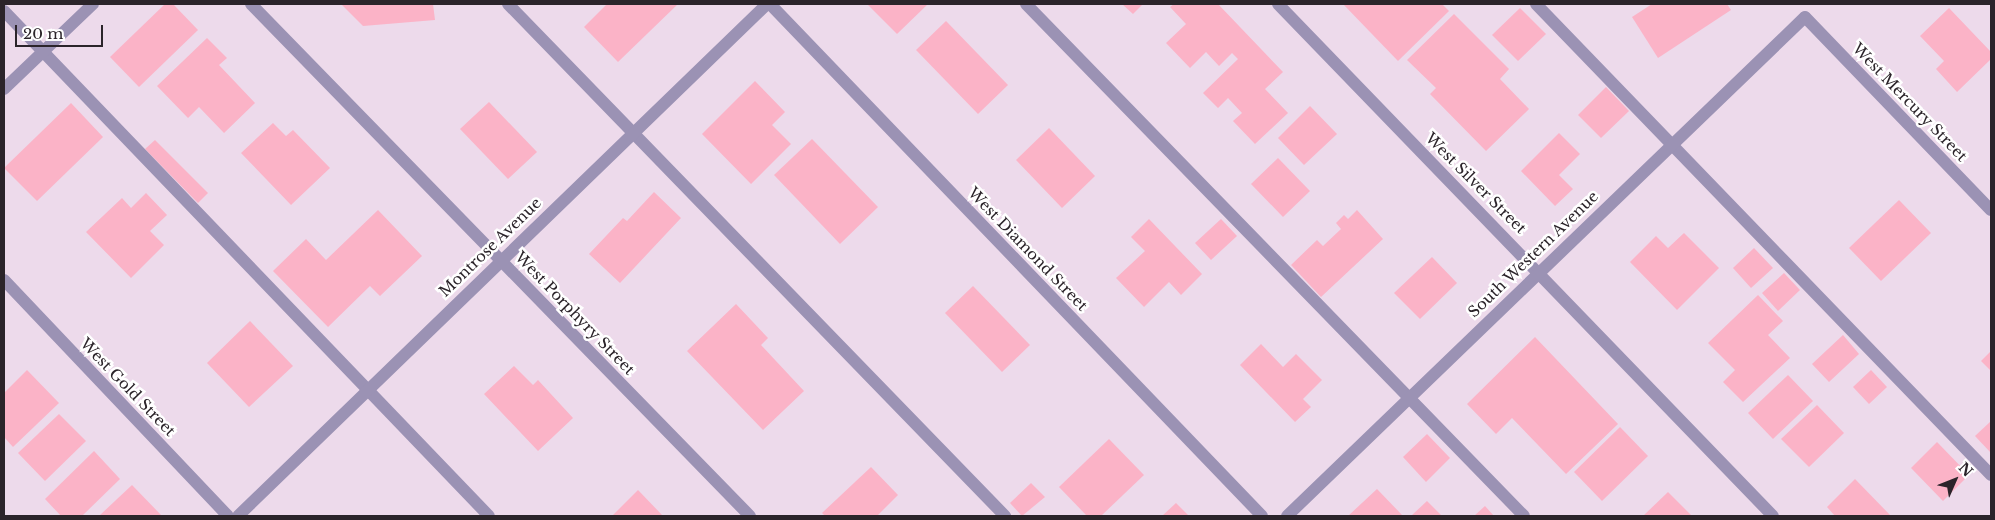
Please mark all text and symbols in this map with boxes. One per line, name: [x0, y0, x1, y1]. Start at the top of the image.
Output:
scale bar: [18, 15, 105, 47]
text: 20 m: [23, 24, 63, 43]
street label: West Mercury Street: [1849, 39, 1971, 165]
street label: West Silver Street: [1422, 129, 1530, 237]
street label: West Diamond Street: [964, 184, 1092, 314]
street label: South Western Avenue: [1464, 187, 1602, 321]
street label: Montrose Avenue: [435, 194, 545, 300]
street label: West Porphyry Street: [511, 248, 639, 378]
street label: West Gold Street: [77, 334, 179, 440]
north arrow: [1930, 455, 1980, 505]
text: N: [1955, 459, 1977, 481]

